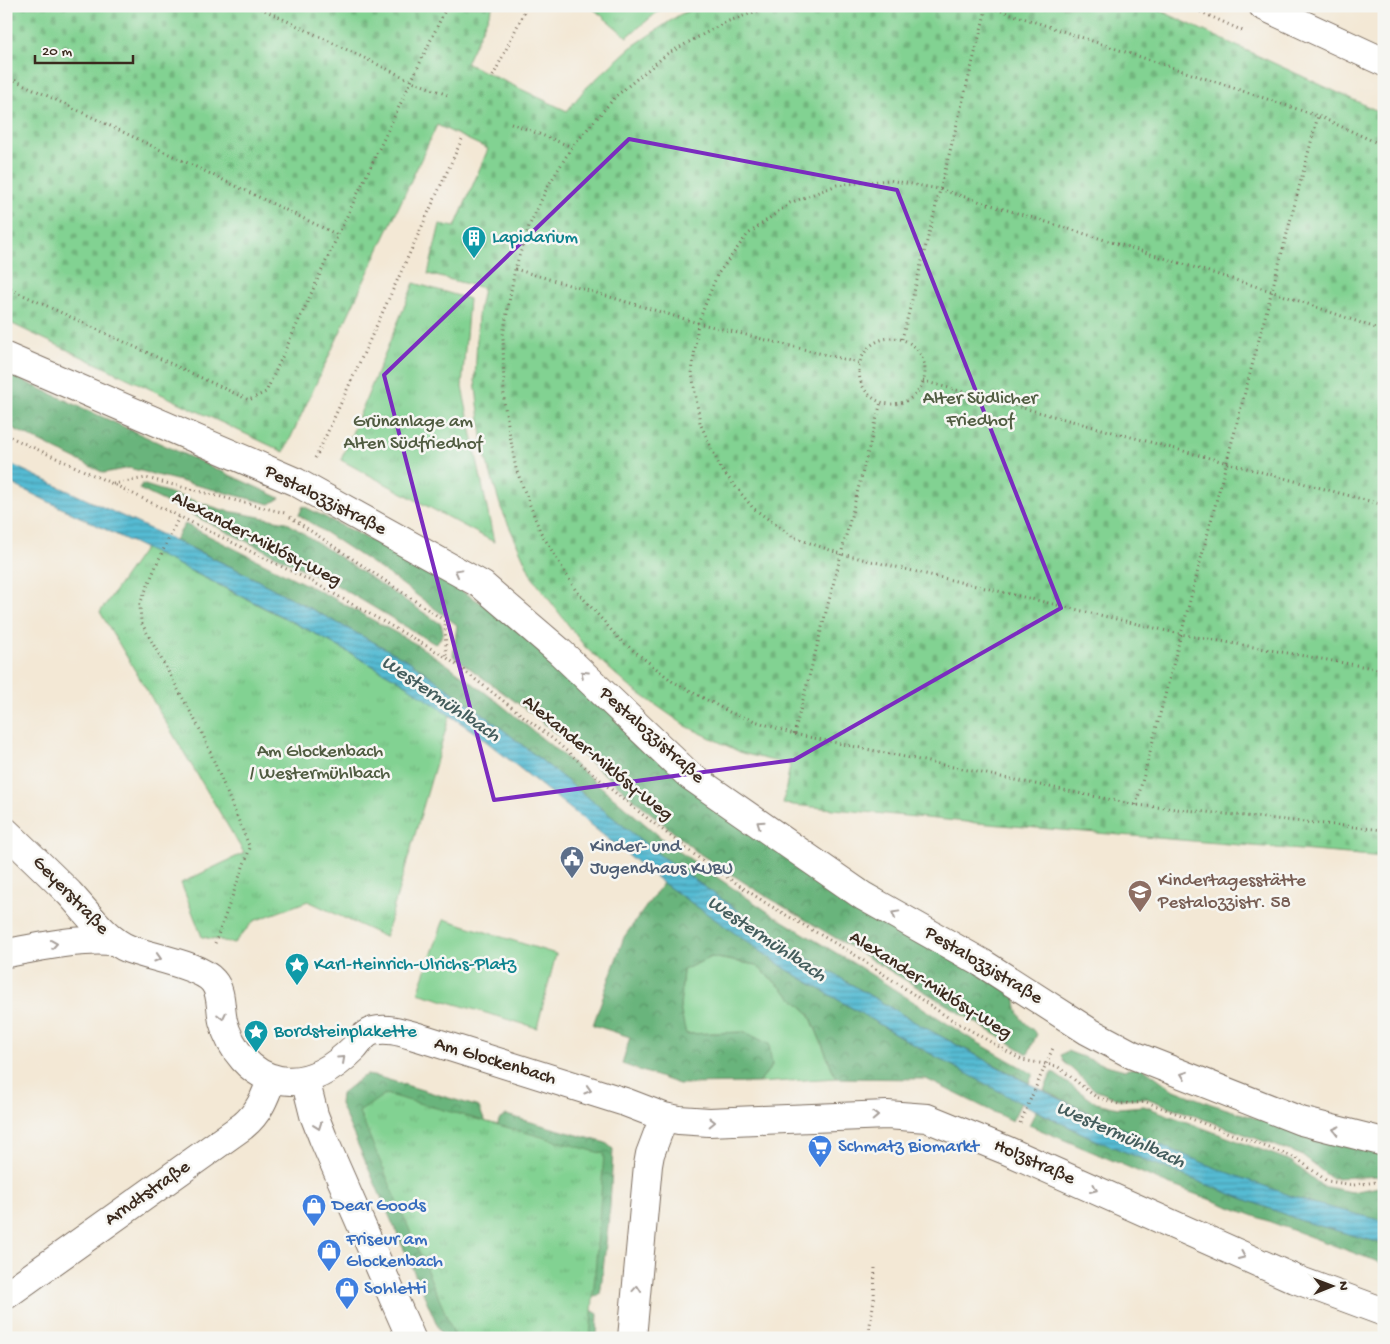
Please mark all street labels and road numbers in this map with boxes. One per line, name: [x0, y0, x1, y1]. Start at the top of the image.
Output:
street label: Pestalozzistraße: [259, 460, 390, 542]
street label: Alexander-Miklósy-Weg: [167, 487, 345, 593]
street label: Pestalozzistraße: [593, 682, 709, 789]
street label: Alexander-Miklósy-Weg: [517, 691, 677, 827]
street label: Geyerstraße: [27, 852, 114, 940]
street label: Pestalozzistraße: [919, 921, 1046, 1010]
street label: Alexander-Miklósy-Weg: [844, 927, 1016, 1045]
street label: Am Glockenbach: [431, 1033, 559, 1091]
street label: Holzstraße: [990, 1135, 1078, 1191]
street label: Arndtstraße: [101, 1156, 195, 1232]

